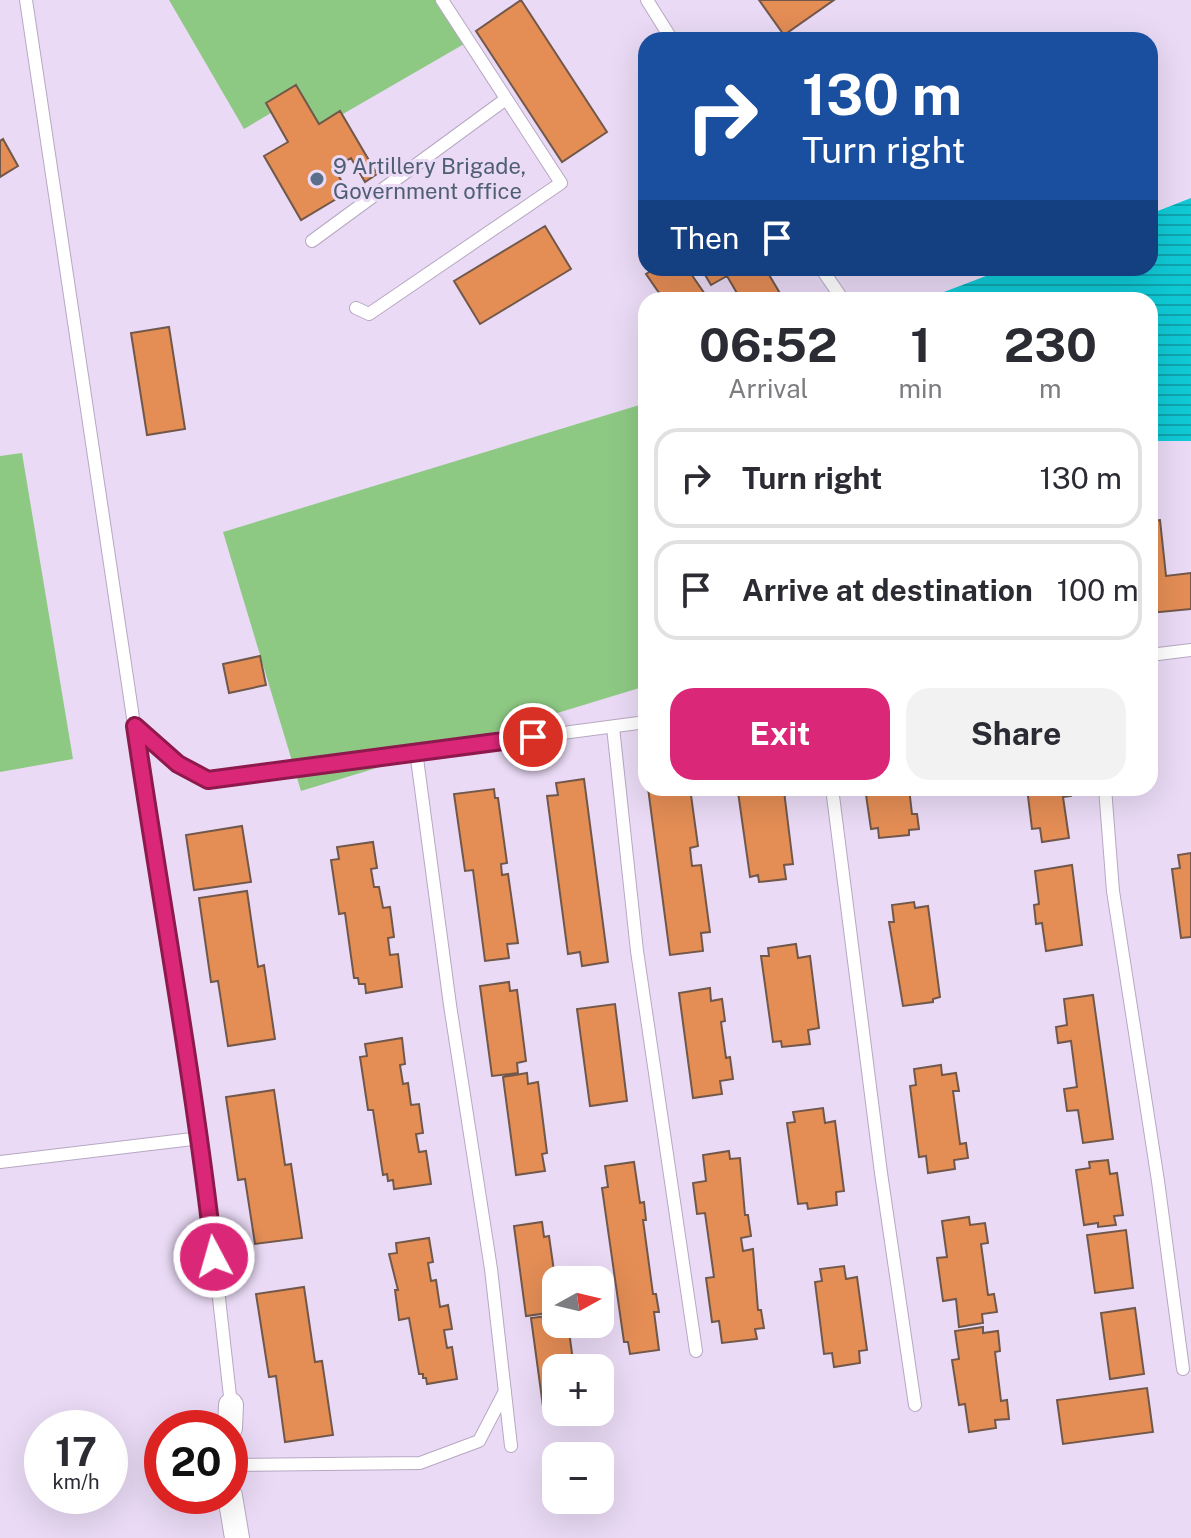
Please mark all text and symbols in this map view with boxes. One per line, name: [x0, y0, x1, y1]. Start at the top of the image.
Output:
text: 130 m: [802, 62, 962, 128]
icon: right: [670, 64, 774, 168]
text: Turn right: [802, 129, 965, 171]
place label: 9 Artillery Brigade, Government office: [333, 153, 526, 204]
marker: 9 Artillery Brigade, Government office: [308, 170, 326, 188]
icon: arrive: [755, 216, 799, 260]
text: Then: [670, 220, 739, 256]
text: 06:52: [699, 316, 837, 373]
text: 1: [910, 316, 931, 373]
text: 230: [1004, 316, 1097, 373]
text: Arrival: [728, 373, 808, 404]
text: min: [899, 373, 943, 404]
text: m: [1039, 373, 1062, 404]
icon: right: [674, 456, 718, 500]
text: Turn right: [742, 460, 882, 496]
text: 130 m: [1039, 460, 1122, 496]
icon: arrive: [674, 568, 718, 612]
text: Arrive at destination: [742, 572, 1033, 608]
text: 100 m: [1057, 572, 1139, 608]
button: Exit: [670, 688, 890, 780]
button: Share: [906, 688, 1126, 780]
pin: [499, 703, 567, 771]
icon: arrive: [511, 715, 555, 759]
position arrow: [172, 1215, 256, 1299]
north arrow: [542, 1266, 614, 1338]
map controls: [542, 1266, 614, 1514]
button: +: [542, 1354, 614, 1426]
speed limit sign: 20: [144, 1410, 248, 1514]
text: 17: [55, 1428, 97, 1475]
button: −: [542, 1442, 614, 1514]
text: km/h: [52, 1470, 100, 1494]

